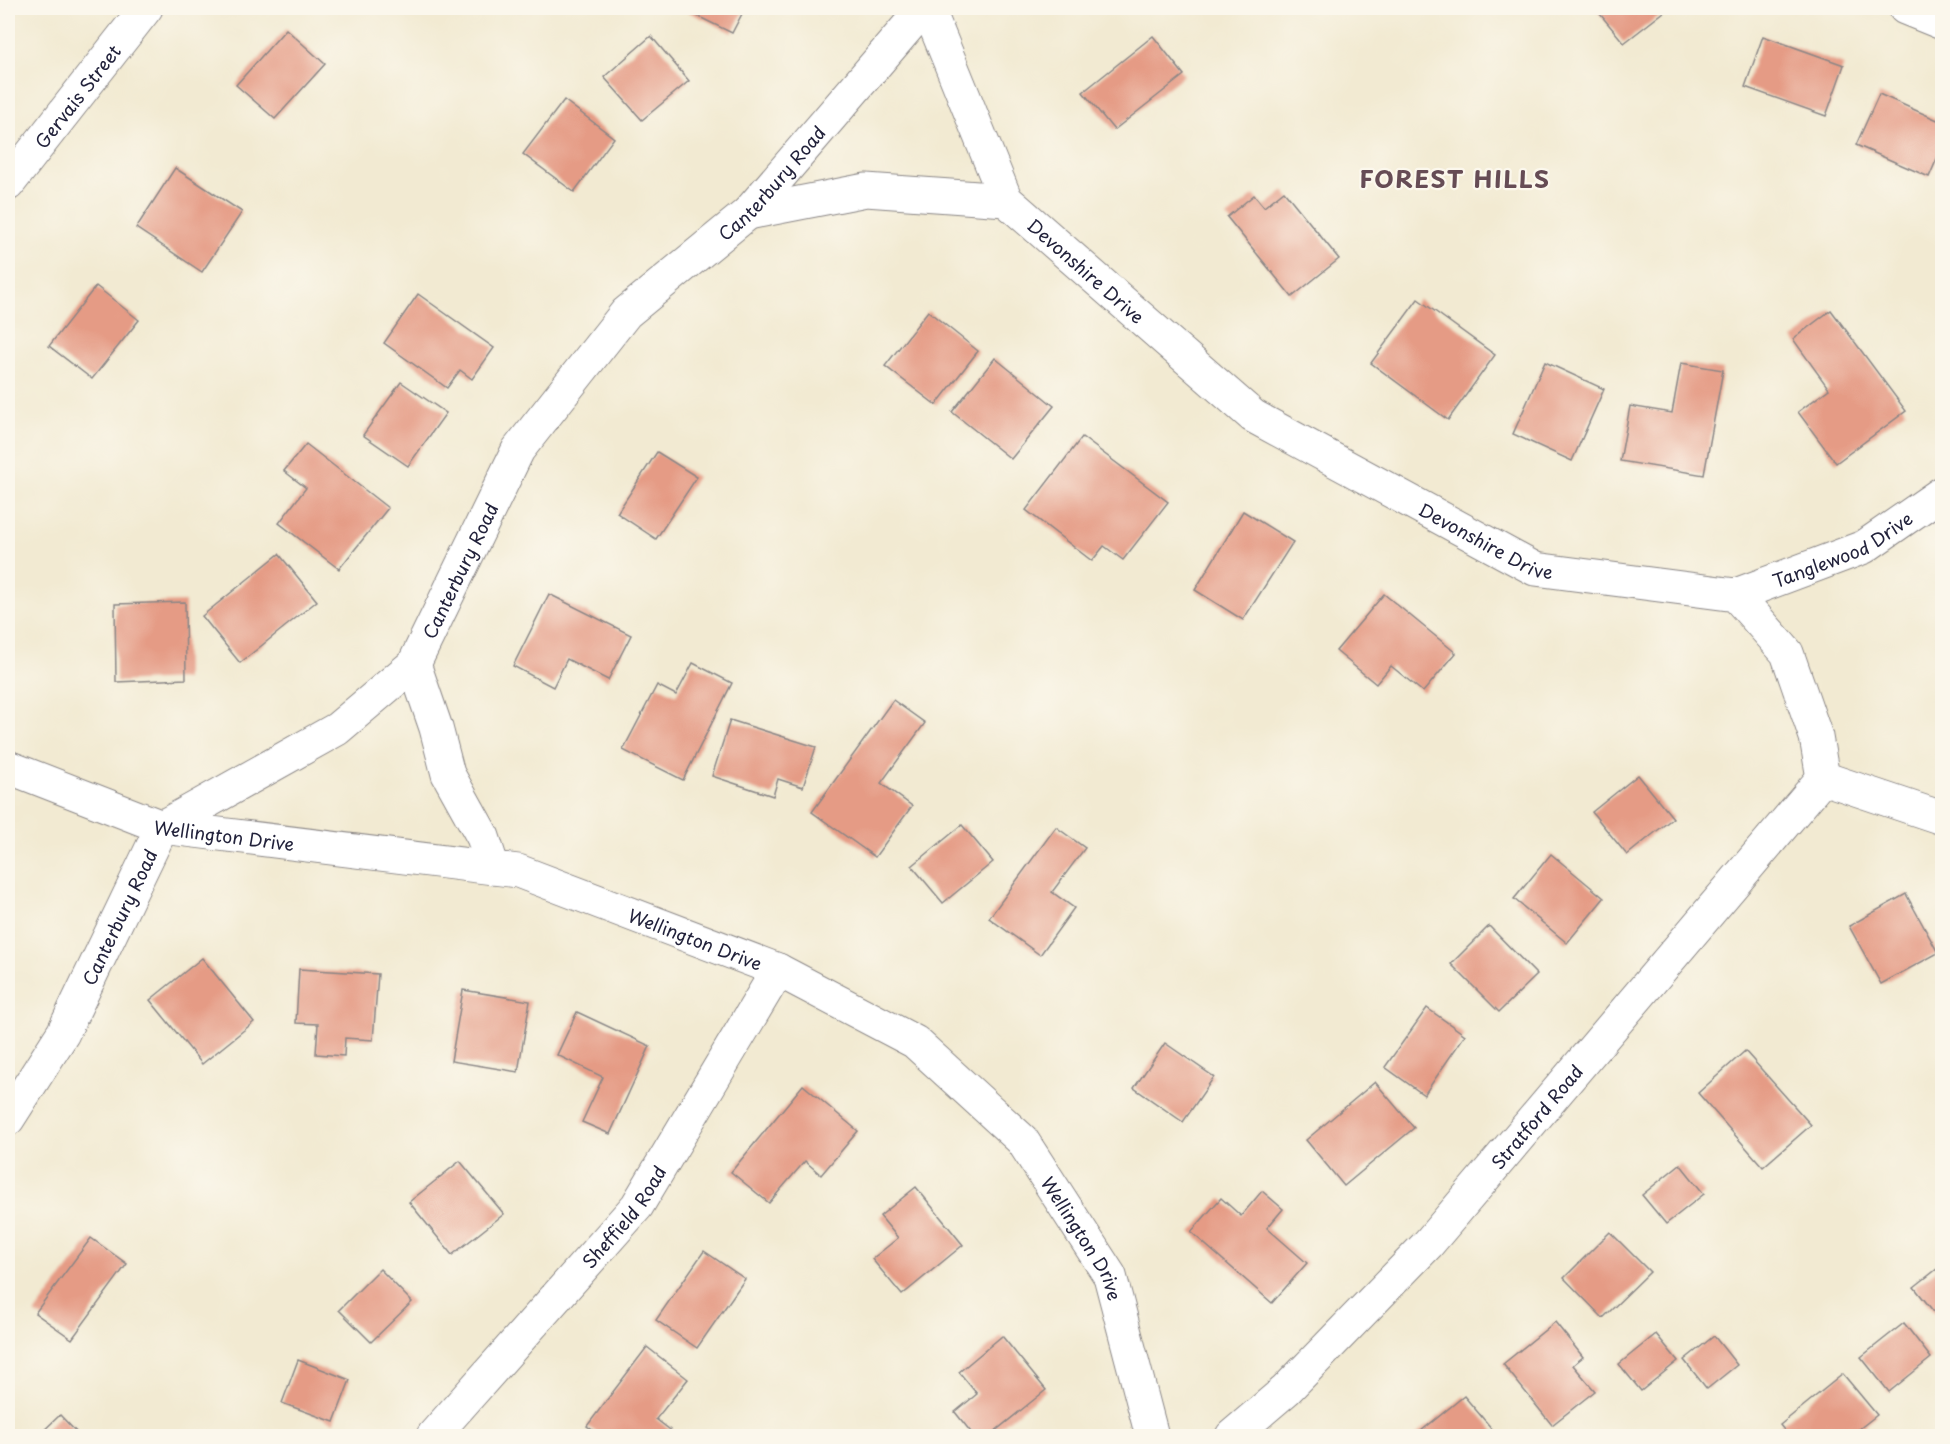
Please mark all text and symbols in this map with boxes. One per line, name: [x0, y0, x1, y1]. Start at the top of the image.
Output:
street label: Gervais Street: [28, 38, 127, 154]
street label: Canterbury Road: [712, 119, 831, 246]
district label: FOREST HILLS: [1359, 160, 1551, 196]
street label: Devonshire Drive: [1022, 211, 1151, 329]
street label: Devonshire Drive: [1414, 495, 1554, 585]
street label: Canterbury Road: [415, 498, 504, 643]
street label: Tanglewood Drive: [1768, 504, 1917, 594]
street label: Wellington Drive: [153, 813, 296, 857]
street label: Canterbury Road: [75, 844, 163, 989]
street label: Wellington Drive: [625, 901, 766, 976]
street label: Stratford Road: [1484, 1058, 1589, 1175]
street label: Sheffield Road: [575, 1160, 672, 1274]
street label: Wellington Drive: [1035, 1171, 1129, 1303]

